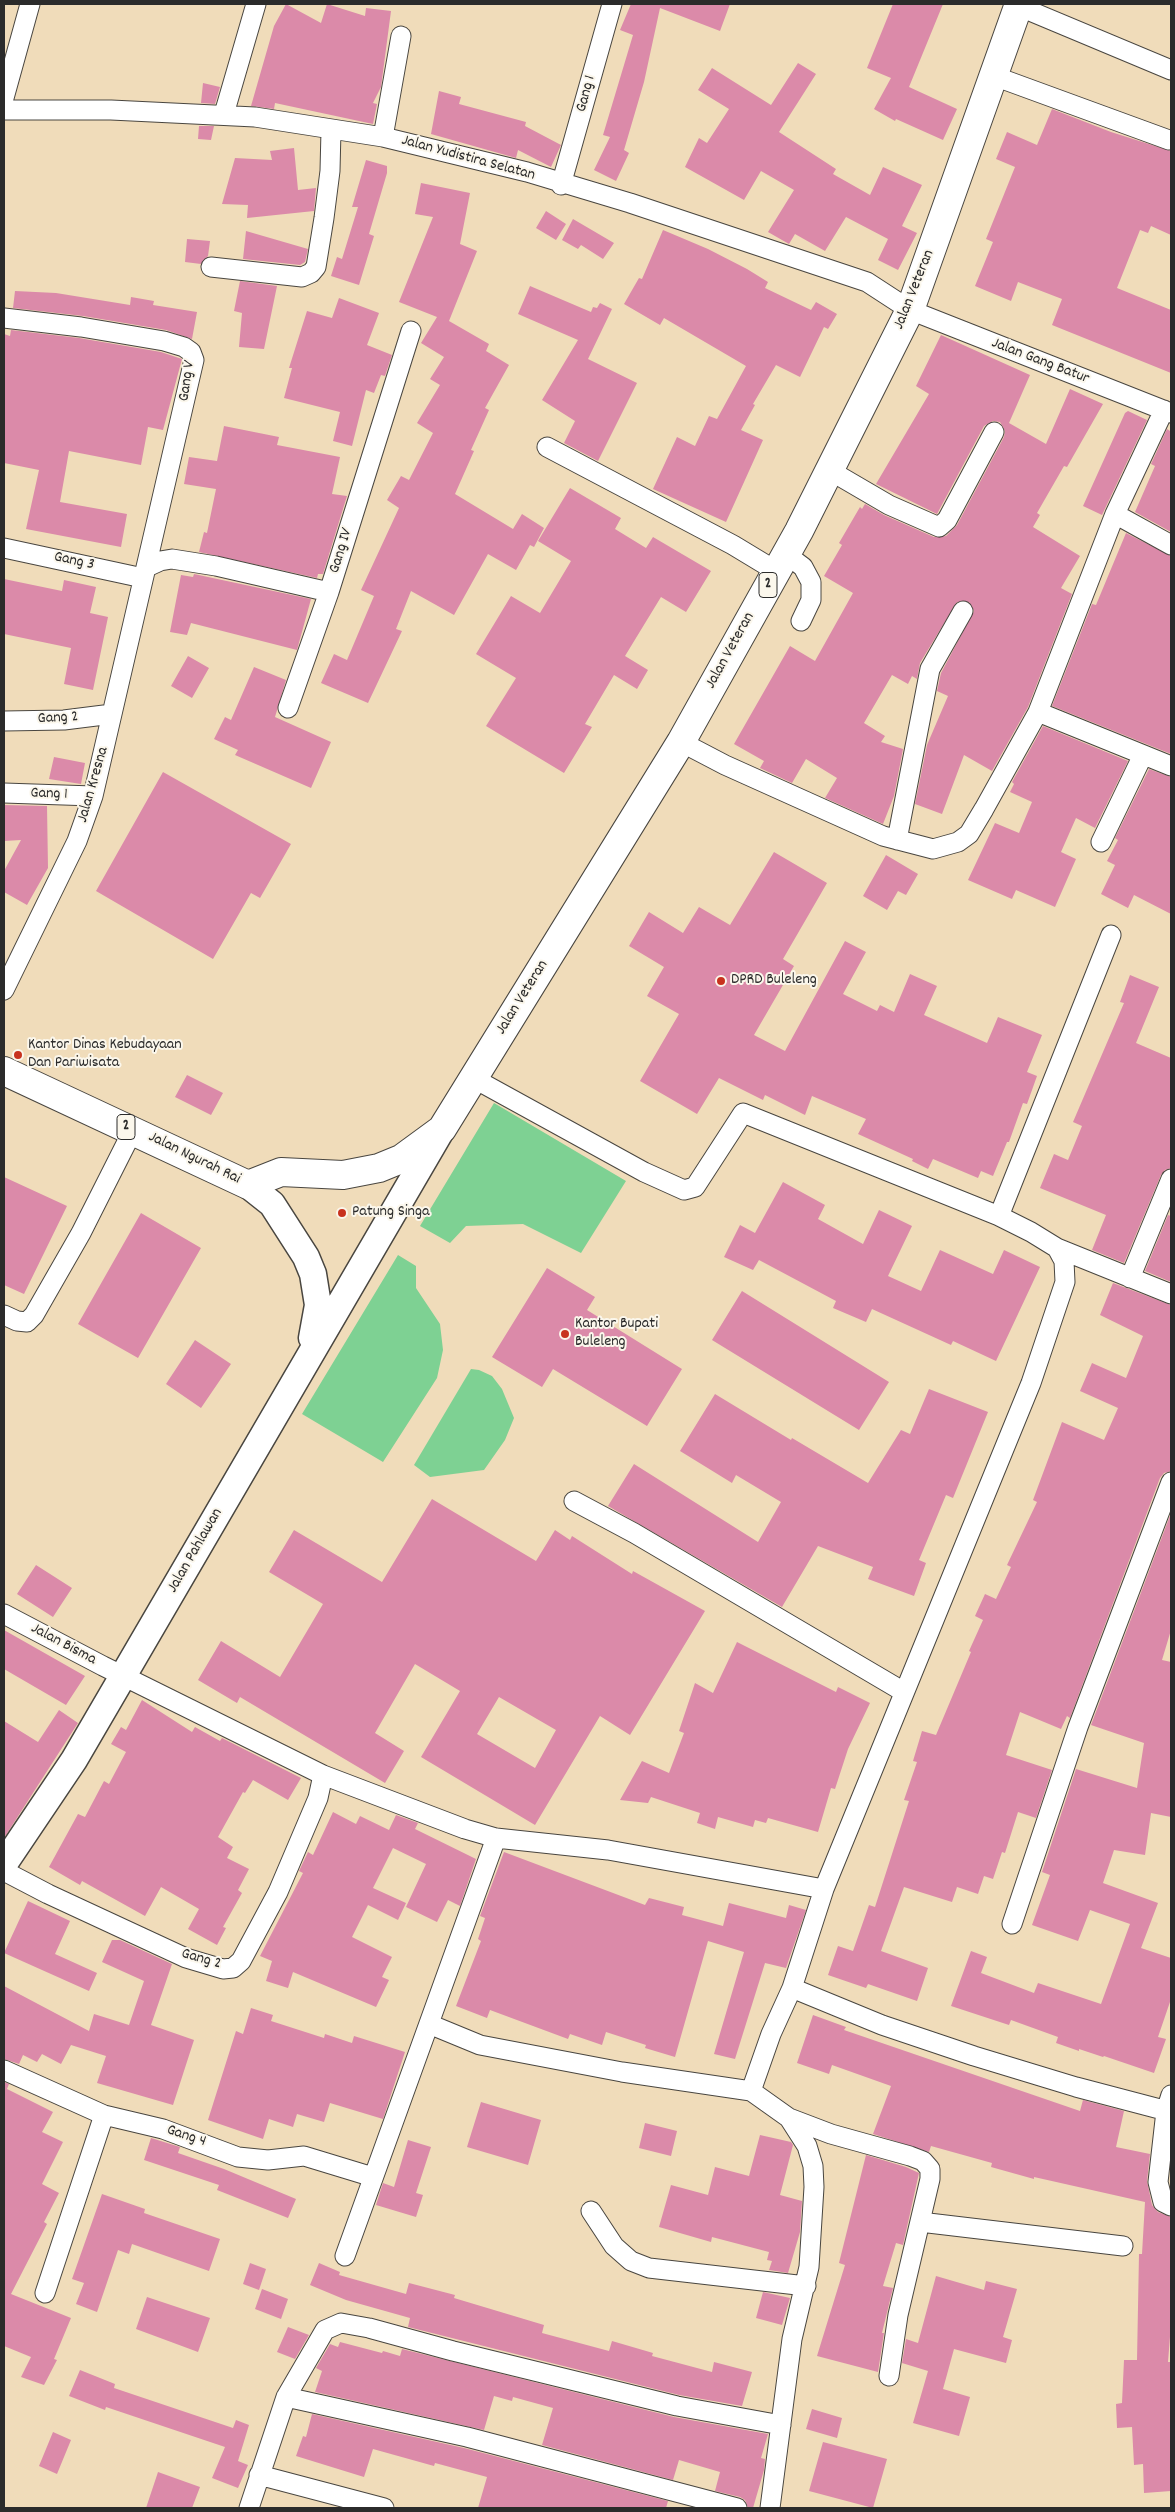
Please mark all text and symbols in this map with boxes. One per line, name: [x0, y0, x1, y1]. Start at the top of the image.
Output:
street label: Gang 1: [573, 74, 601, 114]
street label: Jalan Yudistira Selatan: [399, 132, 537, 186]
street label: Jalan Veteran: [890, 247, 940, 333]
street label: Jalan Gang Batur: [988, 335, 1092, 389]
street label: Gang V: [176, 359, 200, 403]
street label: Gang IV: [326, 526, 358, 576]
street label: Gang 3: [52, 548, 96, 576]
road number: 2: [759, 572, 777, 598]
street label: Jalan Veteran: [702, 610, 760, 692]
street label: Gang 2: [37, 708, 79, 730]
street label: Jalan Kresna: [74, 745, 114, 825]
street label: Gang 1: [30, 785, 68, 805]
street label: Jalan Veteran: [493, 957, 553, 1039]
place label: DPRD Buleleng: [731, 971, 817, 991]
marker: DPRD Buleleng: [715, 975, 727, 987]
place label: Kantor Dinas Kebudayaan Dan Pariwisata: [28, 1036, 182, 1074]
marker: Kantor Dinas Kebudayaan Dan Pariwisata: [12, 1049, 24, 1061]
road number: 2: [117, 1114, 135, 1140]
street label: Jalan Ngurah Rai: [145, 1128, 243, 1190]
place label: Patung Singa: [352, 1203, 430, 1223]
marker: Patung Singa: [336, 1207, 348, 1219]
place label: Kantor Bupati Buleleng: [575, 1315, 658, 1353]
marker: Kantor Bupati Buleleng: [559, 1328, 571, 1340]
street label: Jalan Pahlawan: [164, 1505, 228, 1597]
street label: Jalan Bisma: [27, 1620, 99, 1670]
street label: Gang 2: [179, 1945, 223, 1975]
street label: Gang 4: [164, 2122, 208, 2152]

